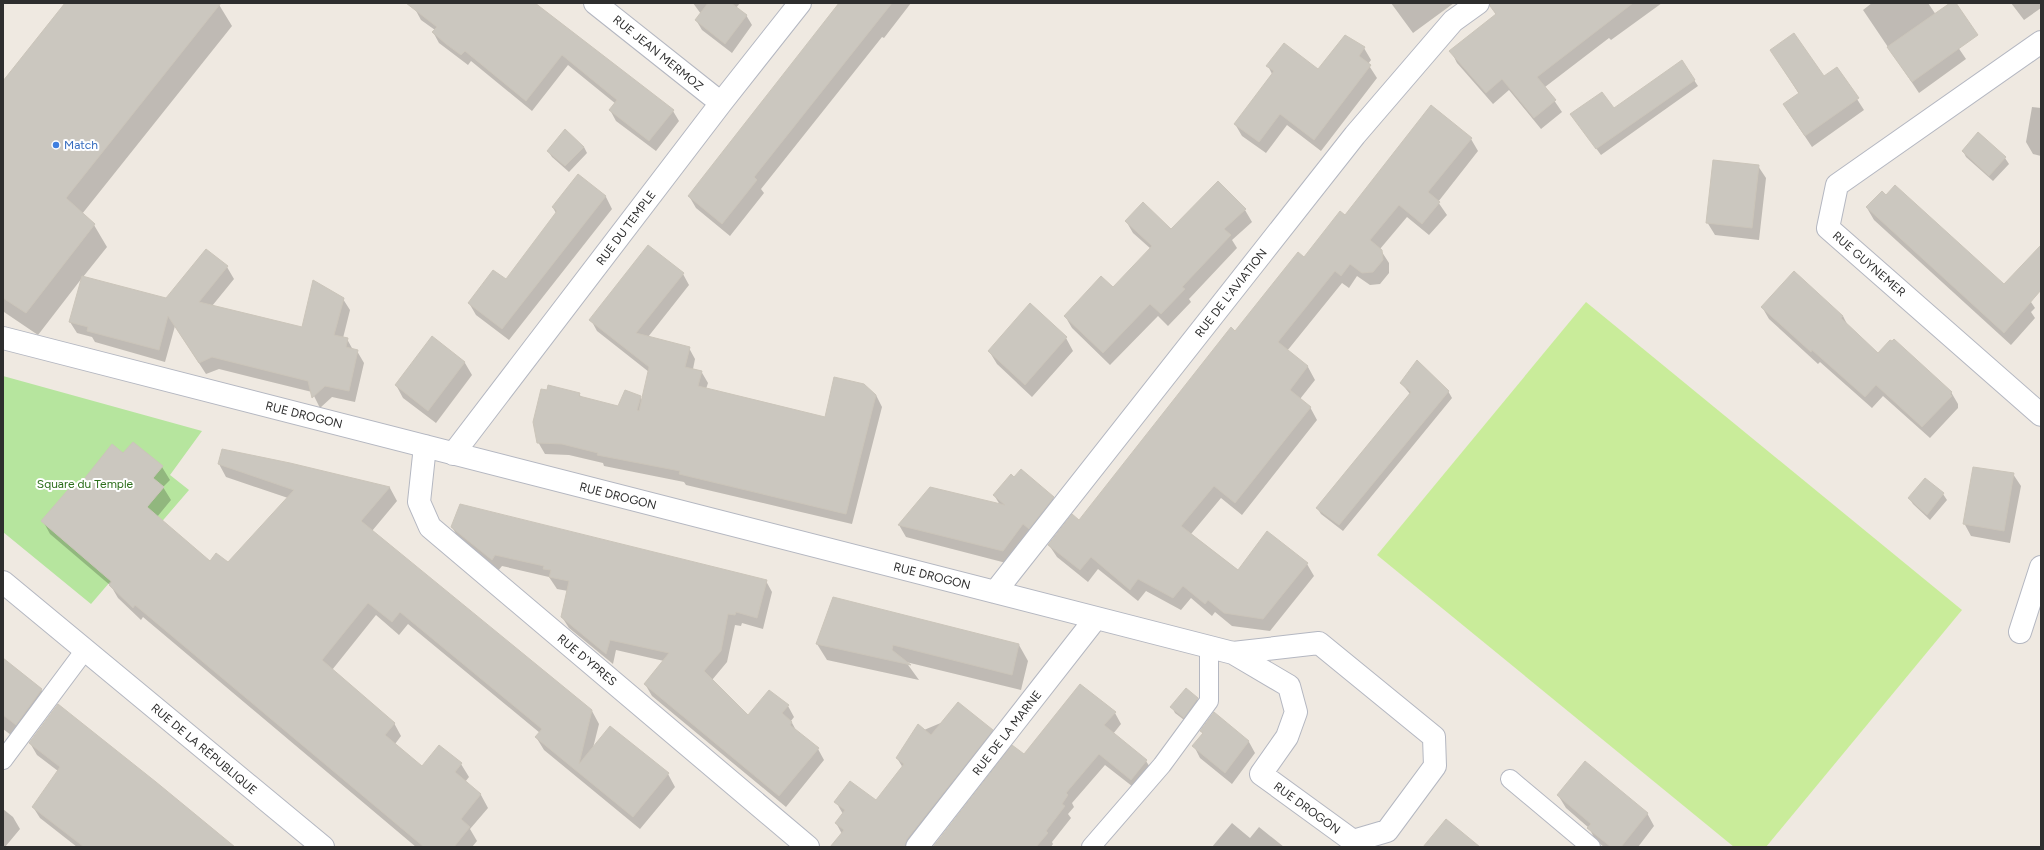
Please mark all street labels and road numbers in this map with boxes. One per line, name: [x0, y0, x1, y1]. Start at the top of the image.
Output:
street label: RUE JEAN MERMOZ: [610, 12, 706, 94]
street label: RUE DU TEMPLE: [593, 188, 659, 268]
street label: RUE GUYNEMER: [1830, 229, 1908, 299]
street label: RUE DE L'AVIATION: [1192, 246, 1270, 340]
street label: RUE DROGON: [264, 399, 344, 431]
street label: RUE DROGON: [578, 480, 658, 512]
street label: RUE DROGON: [892, 560, 972, 592]
street label: RUE D'YPRES: [555, 631, 619, 689]
street label: RUE DE LA MARNE: [969, 688, 1045, 778]
street label: RUE DE LA RÉPUBLIQUE: [148, 701, 260, 797]
street label: RUE DROGON: [1271, 779, 1343, 837]

